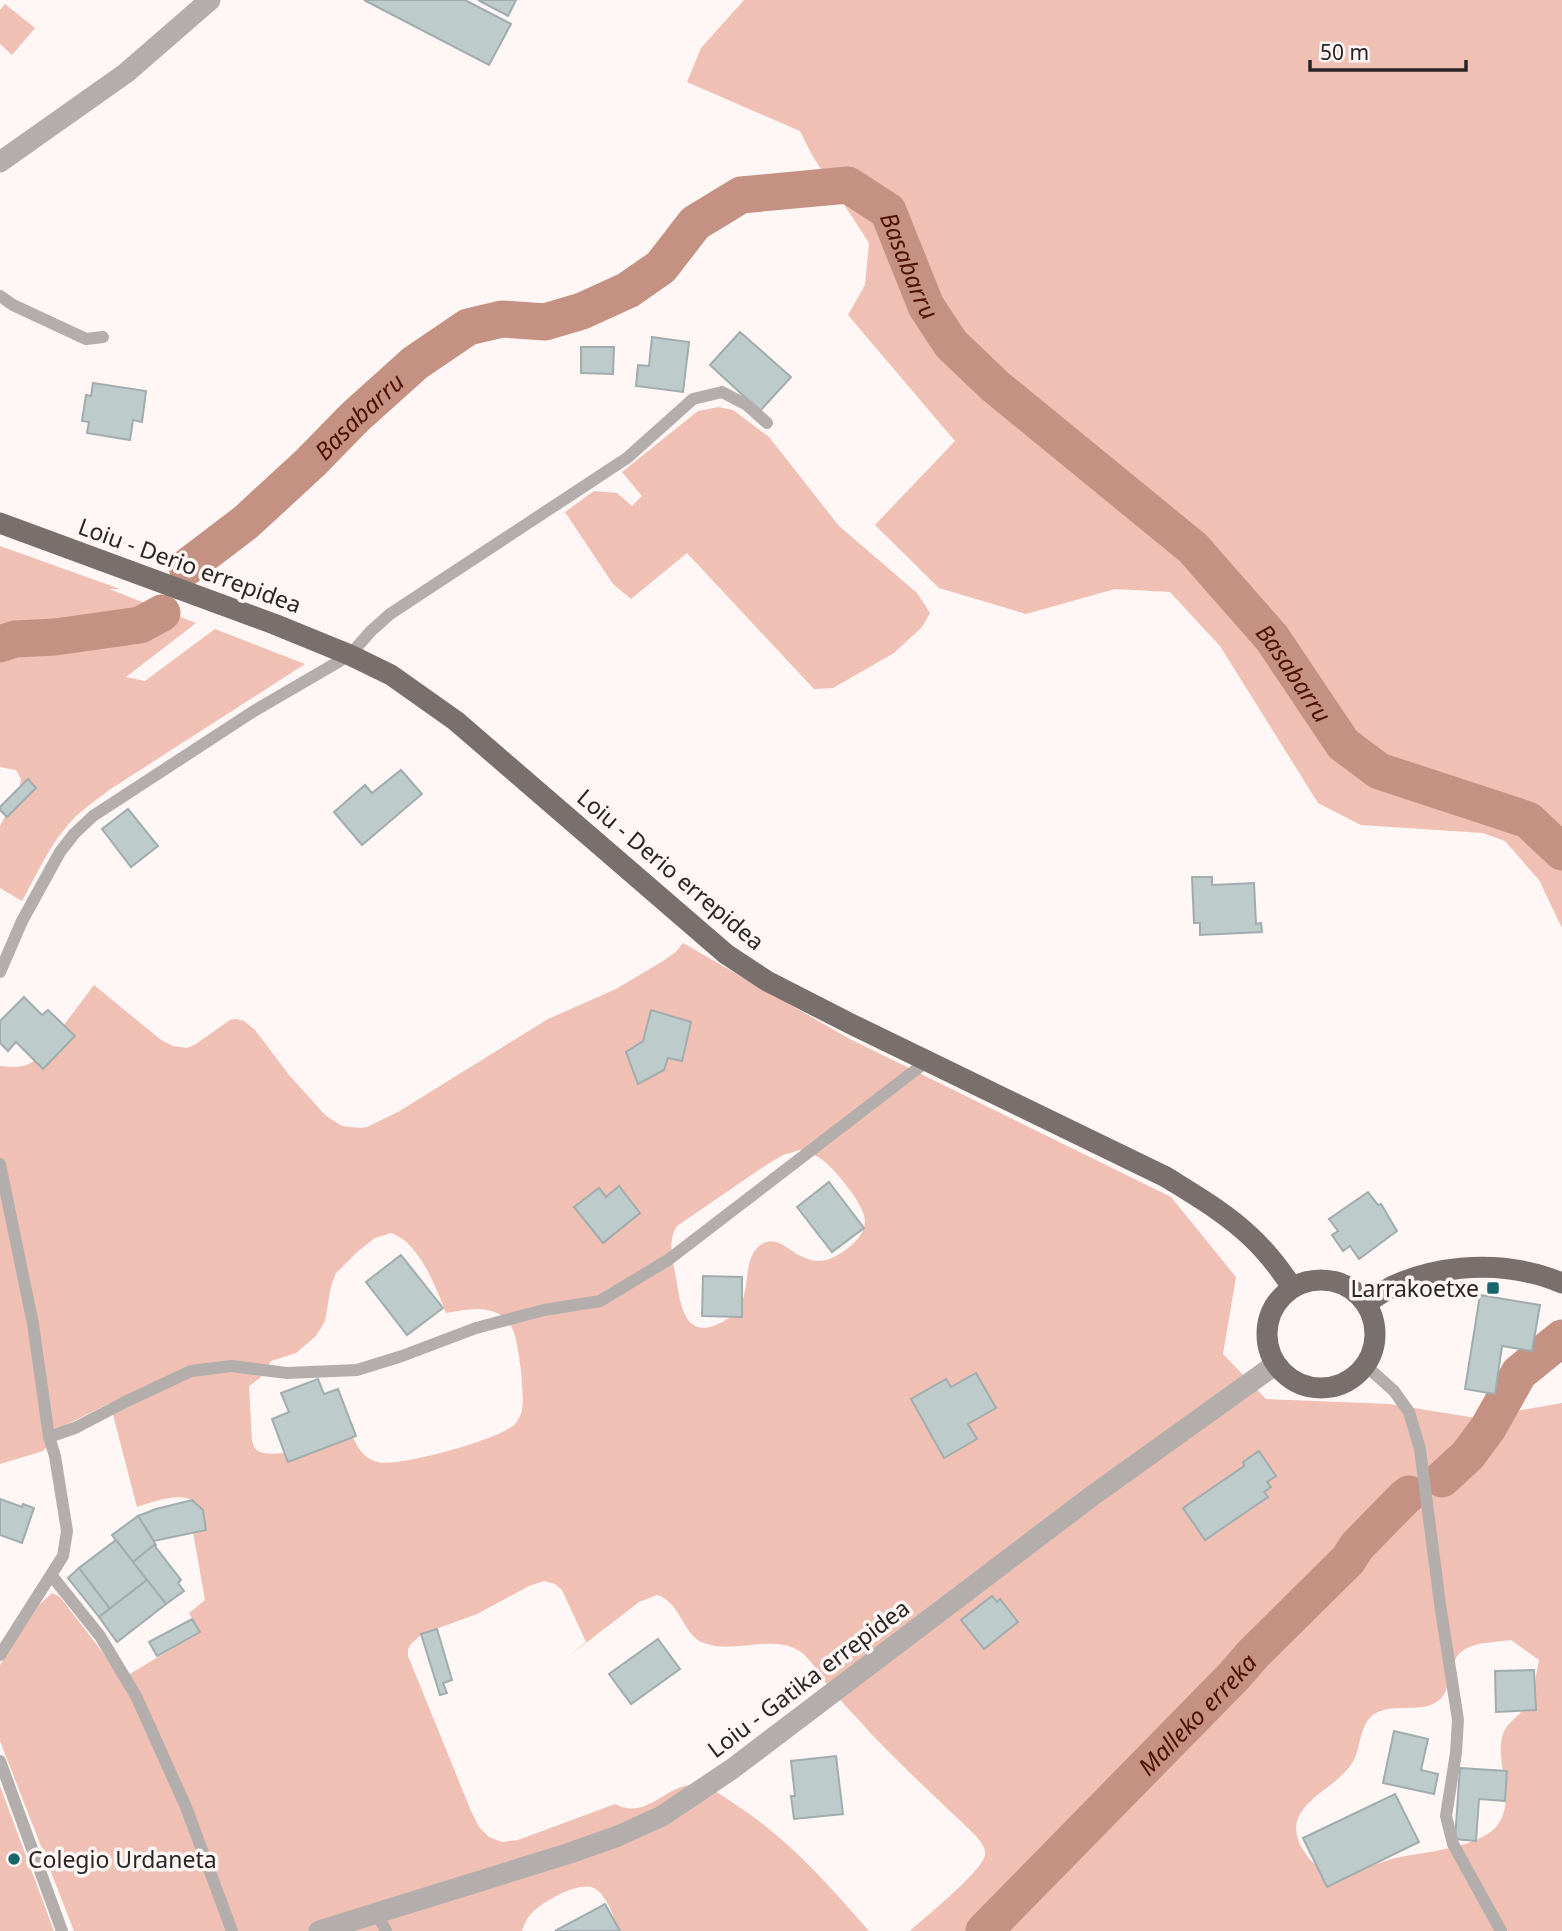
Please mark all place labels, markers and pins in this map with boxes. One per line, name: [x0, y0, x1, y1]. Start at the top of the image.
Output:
place label: Larrakoetxe: [1350, 1272, 1479, 1304]
marker: Larrakoetxe: [1485, 1280, 1501, 1296]
place label: Colegio Urdaneta: [28, 1843, 217, 1875]
marker: Colegio Urdaneta: [6, 1851, 22, 1867]

